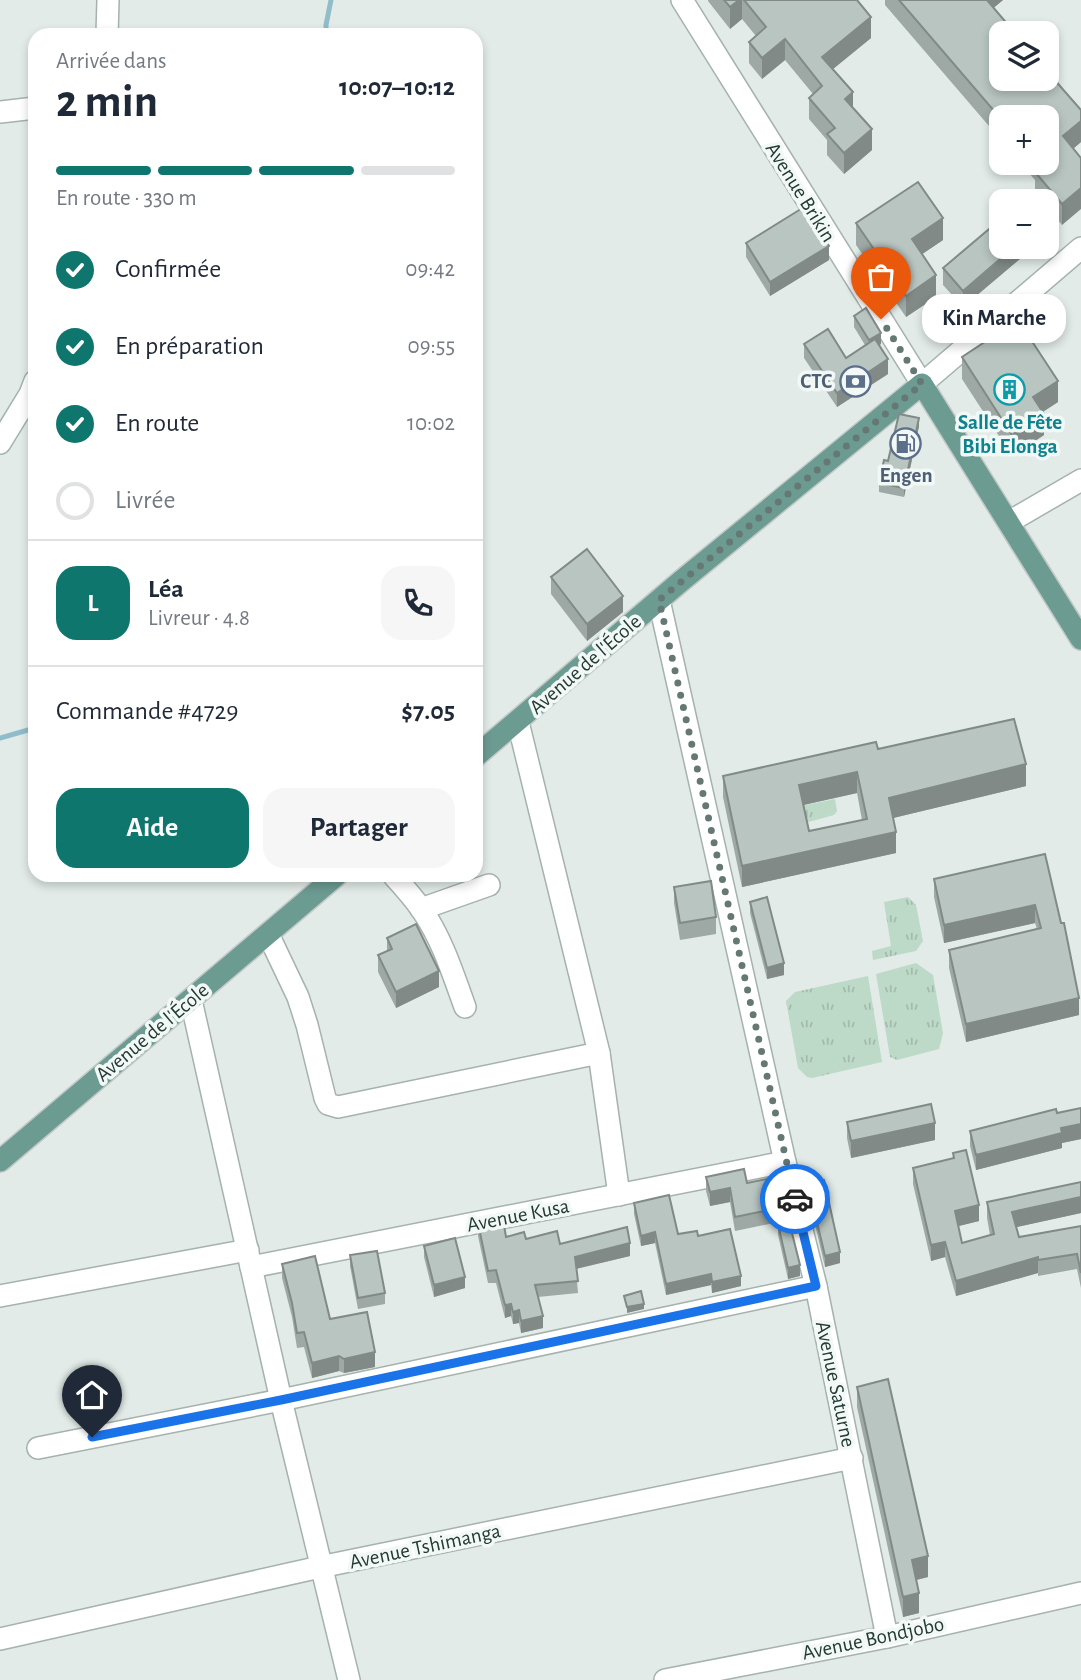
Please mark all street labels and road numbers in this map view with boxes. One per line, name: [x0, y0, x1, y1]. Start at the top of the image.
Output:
street label: Avenue Brikin: [762, 139, 839, 246]
street label: Avenue de l'École: [524, 609, 645, 718]
street label: Avenue de l'École: [91, 978, 213, 1085]
street label: Avenue Kusa: [465, 1195, 571, 1236]
street label: Avenue Saturne: [812, 1319, 859, 1449]
street label: Avenue Tshimanga: [348, 1520, 503, 1573]
street label: Avenue Bondjobo: [800, 1613, 946, 1664]

